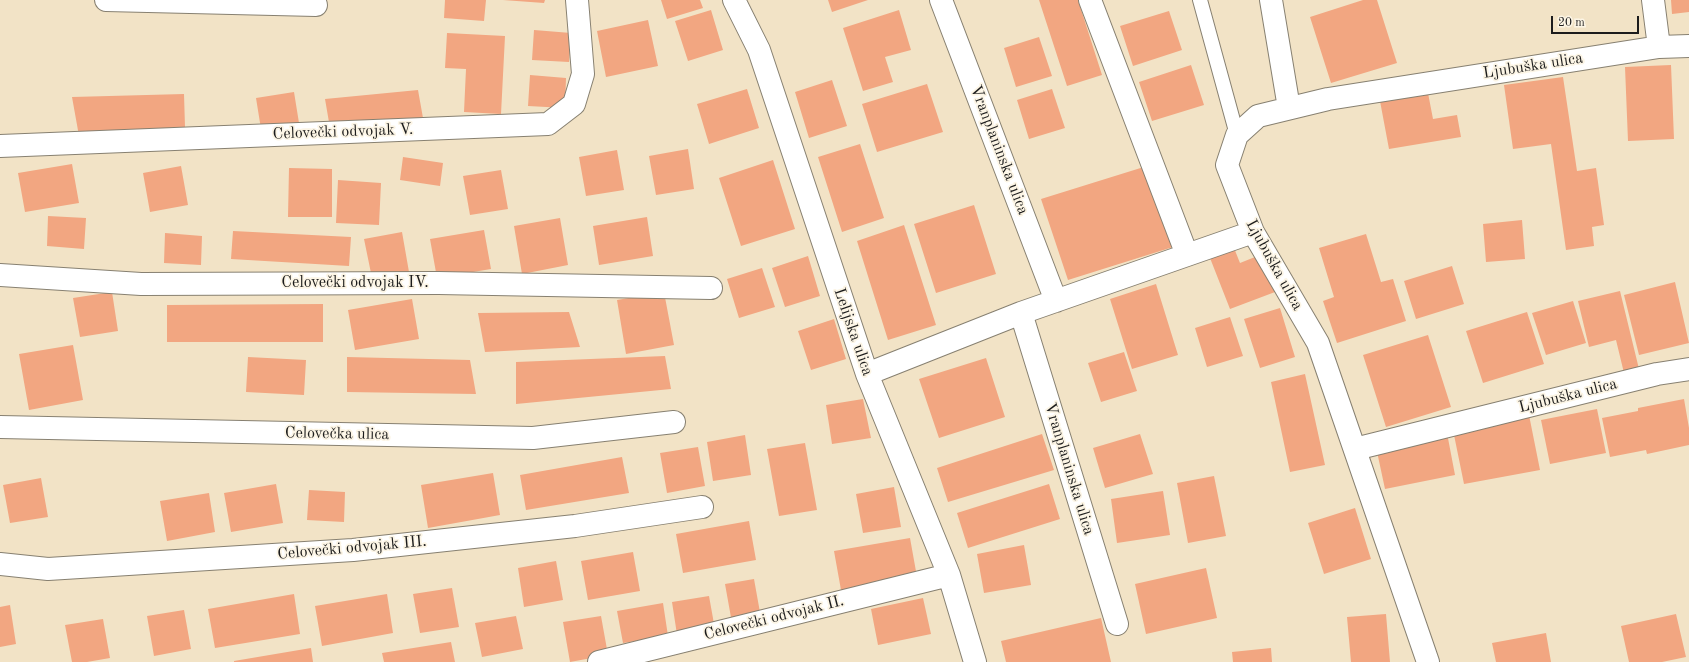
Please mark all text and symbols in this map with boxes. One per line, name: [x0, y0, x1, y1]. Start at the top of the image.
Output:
scale bar: [1553, 8, 1641, 34]
text: 20 m: [1558, 17, 1585, 29]
street label: Ljubuška ulica: [1482, 49, 1584, 83]
street label: Vranplaninska ulica: [965, 82, 1033, 218]
street label: Celovečki odvojak V.: [272, 120, 414, 144]
street label: Ljubuška ulica: [1241, 216, 1307, 314]
street label: Celovečki odvojak IV.: [281, 273, 429, 293]
street label: Lelijska ulica: [829, 286, 877, 378]
street label: Ljubuška ulica: [1517, 374, 1619, 418]
street label: Vranplaninska ulica: [1040, 401, 1098, 537]
street label: Celovečka ulica: [285, 423, 389, 445]
street label: Celovečki odvojak III.: [276, 532, 428, 564]
street label: Celovečki odvojak II.: [702, 591, 846, 645]

